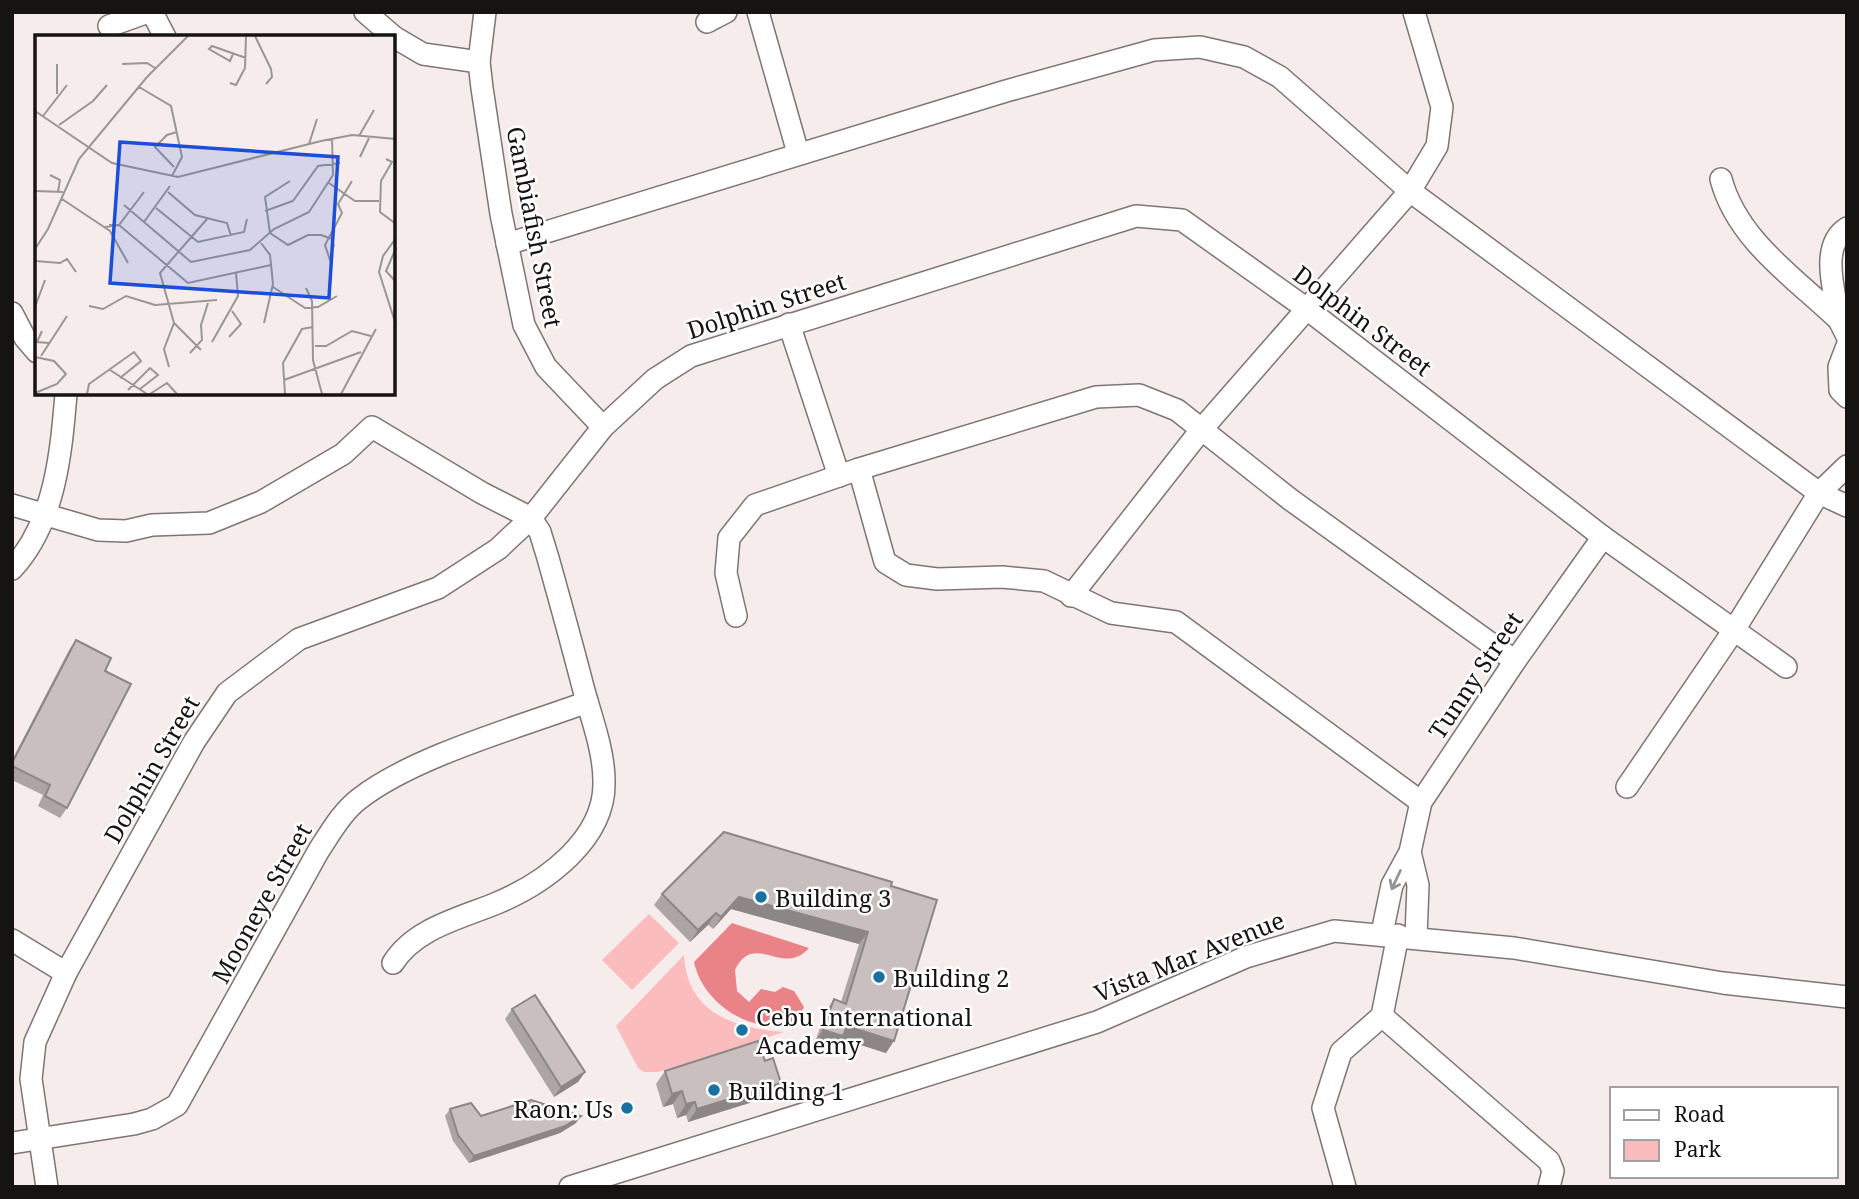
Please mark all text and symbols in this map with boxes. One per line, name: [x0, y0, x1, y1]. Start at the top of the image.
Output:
inset map: [35, 35, 396, 396]
street label: Gambiafish Street: [499, 124, 571, 330]
street label: Dolphin Street: [1287, 257, 1439, 383]
street label: Dolphin Street: [682, 264, 850, 346]
street label: Tunny Street: [1420, 605, 1530, 745]
street label: Dolphin Street: [95, 689, 207, 849]
street label: Mooneye Street: [203, 817, 319, 989]
one-way arrow: [1389, 869, 1402, 890]
place label: Building 3: [775, 881, 892, 914]
marker: Building 3: [753, 889, 769, 905]
street label: Vista Mar Avenue: [1089, 903, 1289, 1009]
place label: Building 2: [893, 961, 1010, 994]
marker: Building 2: [871, 969, 887, 985]
place label: Cebu International Academy: [756, 1000, 973, 1061]
marker: Cebu International Academy: [734, 1022, 750, 1038]
place label: Building 1: [728, 1074, 845, 1107]
marker: Building 1: [706, 1082, 722, 1098]
legend: [1610, 1087, 1838, 1178]
place label: Raon: Us: [513, 1092, 613, 1125]
marker: Raon: Us: [619, 1100, 635, 1116]
text: Road: [1674, 1100, 1725, 1128]
text: Park: [1674, 1135, 1721, 1163]

